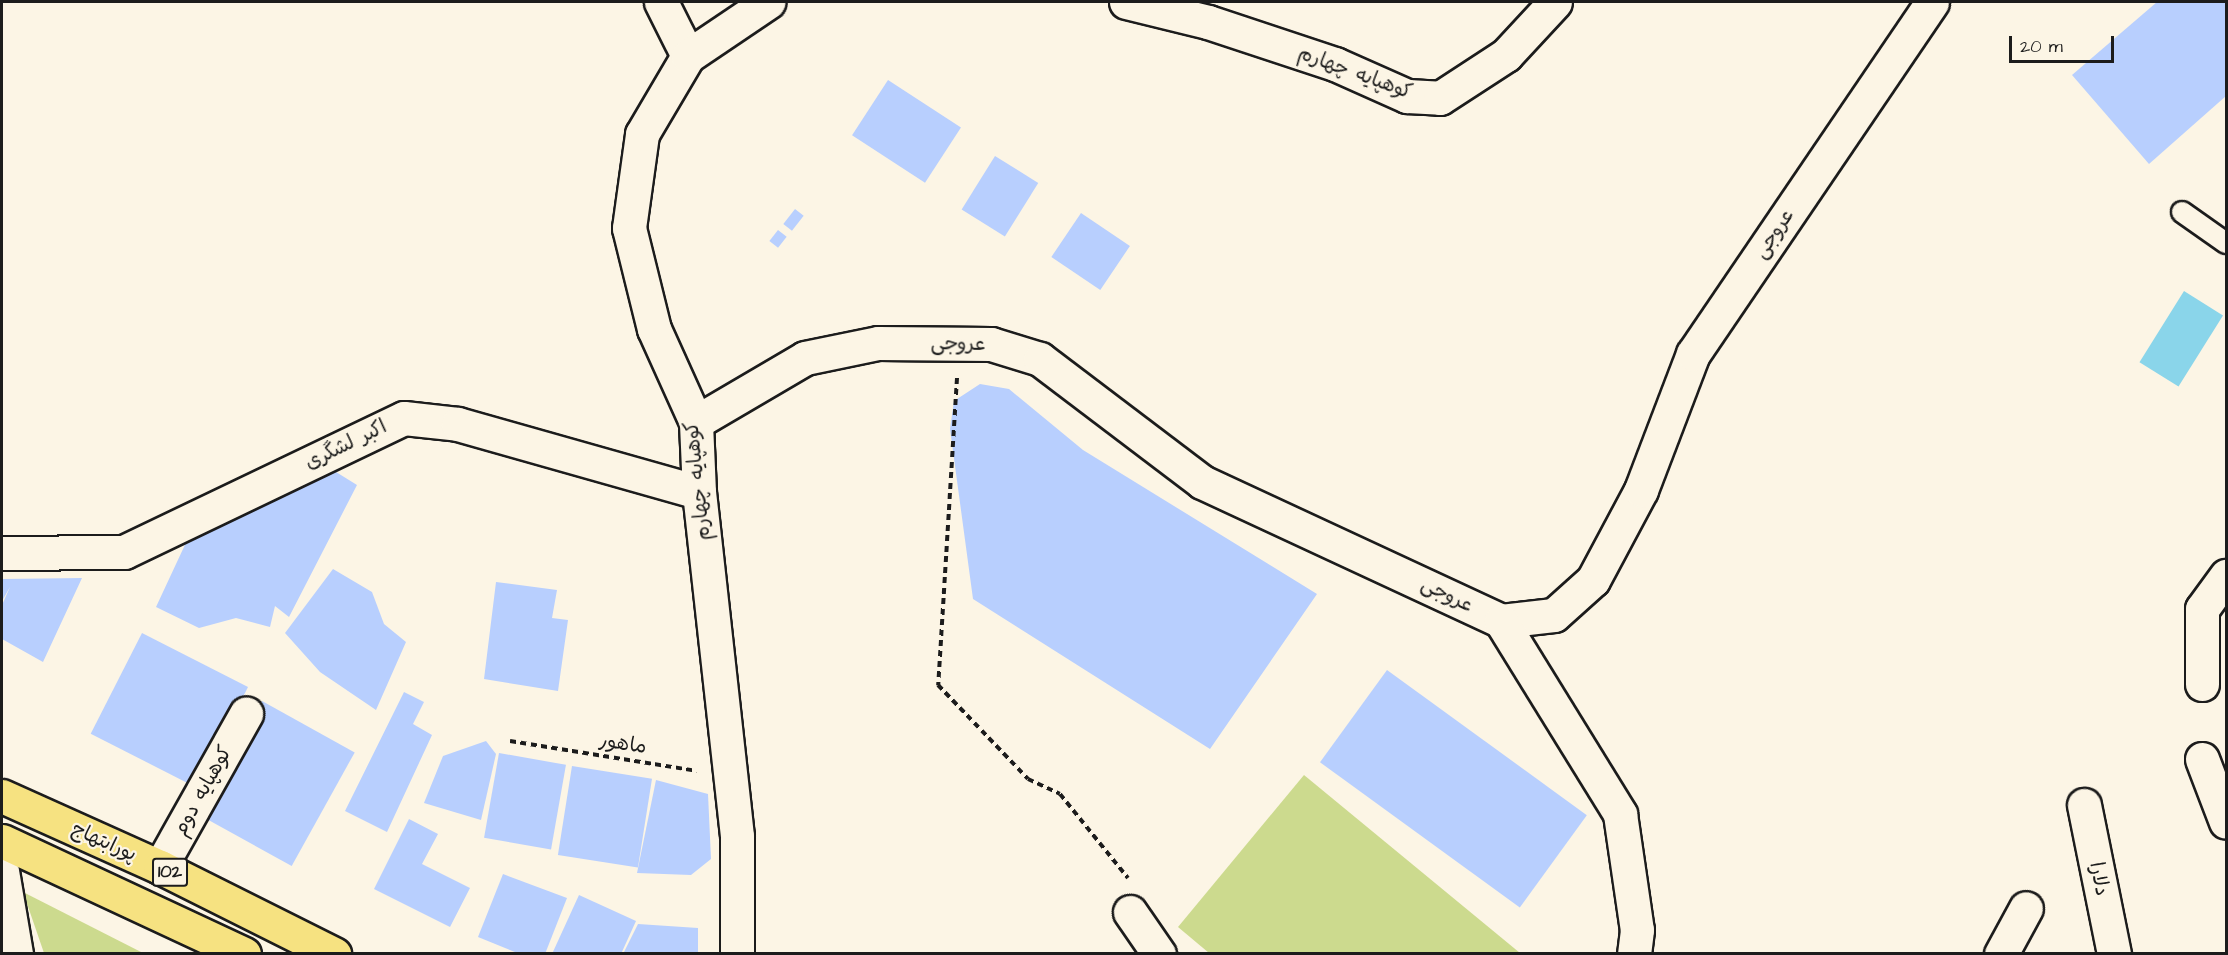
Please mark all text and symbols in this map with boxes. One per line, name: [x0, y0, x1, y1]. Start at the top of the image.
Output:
scale bar: [2012, 24, 2117, 62]
text: 20 m: [2020, 34, 2063, 59]
street label: کوهپایه چهارم: [1295, 41, 1415, 105]
street label: عروجی: [1749, 205, 1799, 263]
street label: عروجی: [930, 332, 986, 356]
street label: اکبر لشگری: [301, 415, 391, 475]
street label: کوهپایه چهارم: [680, 420, 716, 542]
street label: عروجی: [1417, 572, 1477, 618]
street label: ماهور: [598, 728, 648, 760]
street label: کوهپایه دوم: [168, 742, 238, 840]
street label: پورابتهاج: [68, 817, 140, 867]
road number: 102: [152, 857, 188, 887]
street label: دلارا: [2084, 860, 2114, 898]

